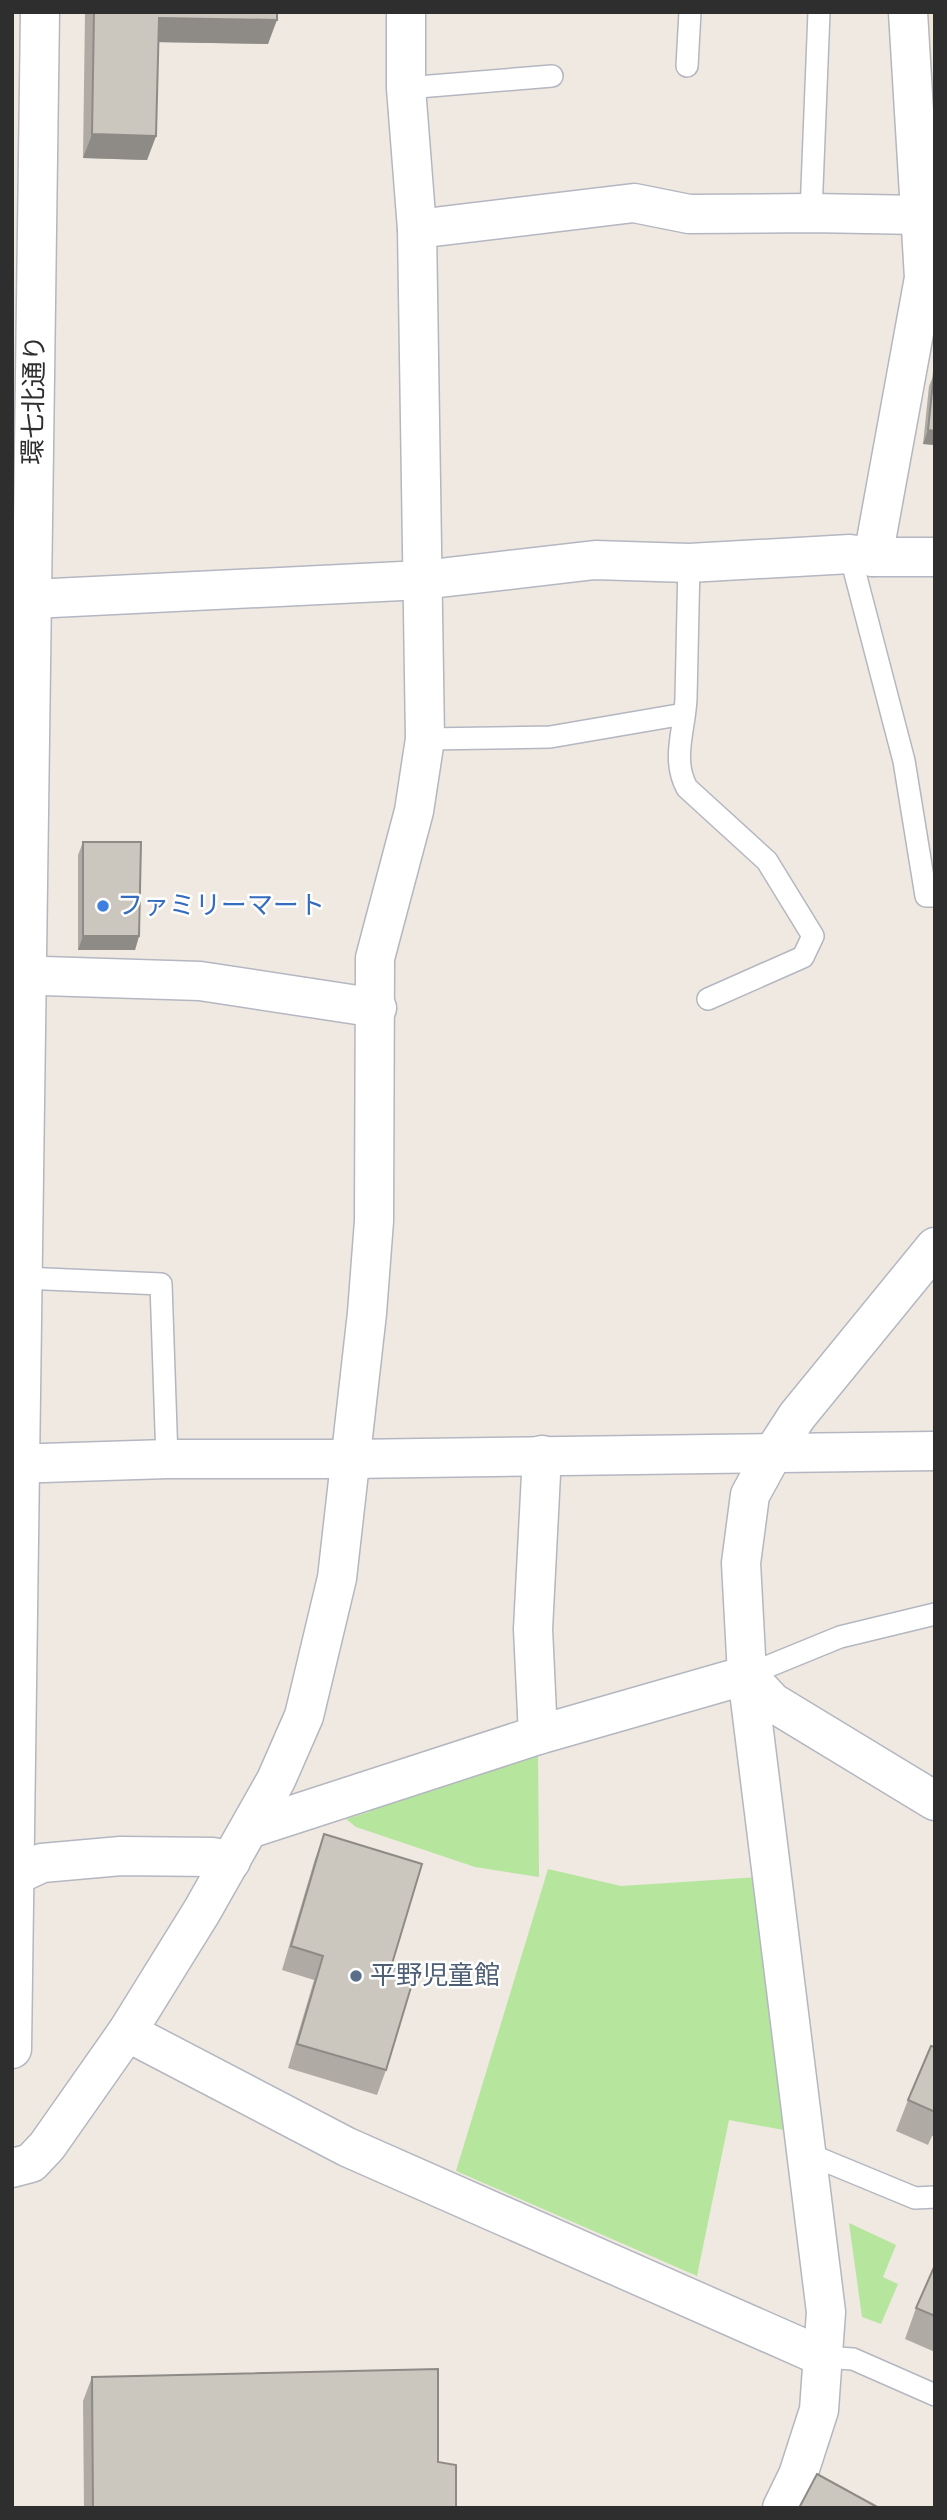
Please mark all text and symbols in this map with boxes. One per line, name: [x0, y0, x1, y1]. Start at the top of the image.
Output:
street label: 環七北通り: [18, 335, 52, 465]
place label: ファミリーマート: [117, 891, 325, 922]
marker: ファミリーマート: [95, 898, 111, 914]
place label: 平野児童館: [370, 1961, 500, 1992]
marker: 平野児童館: [348, 1968, 364, 1984]

